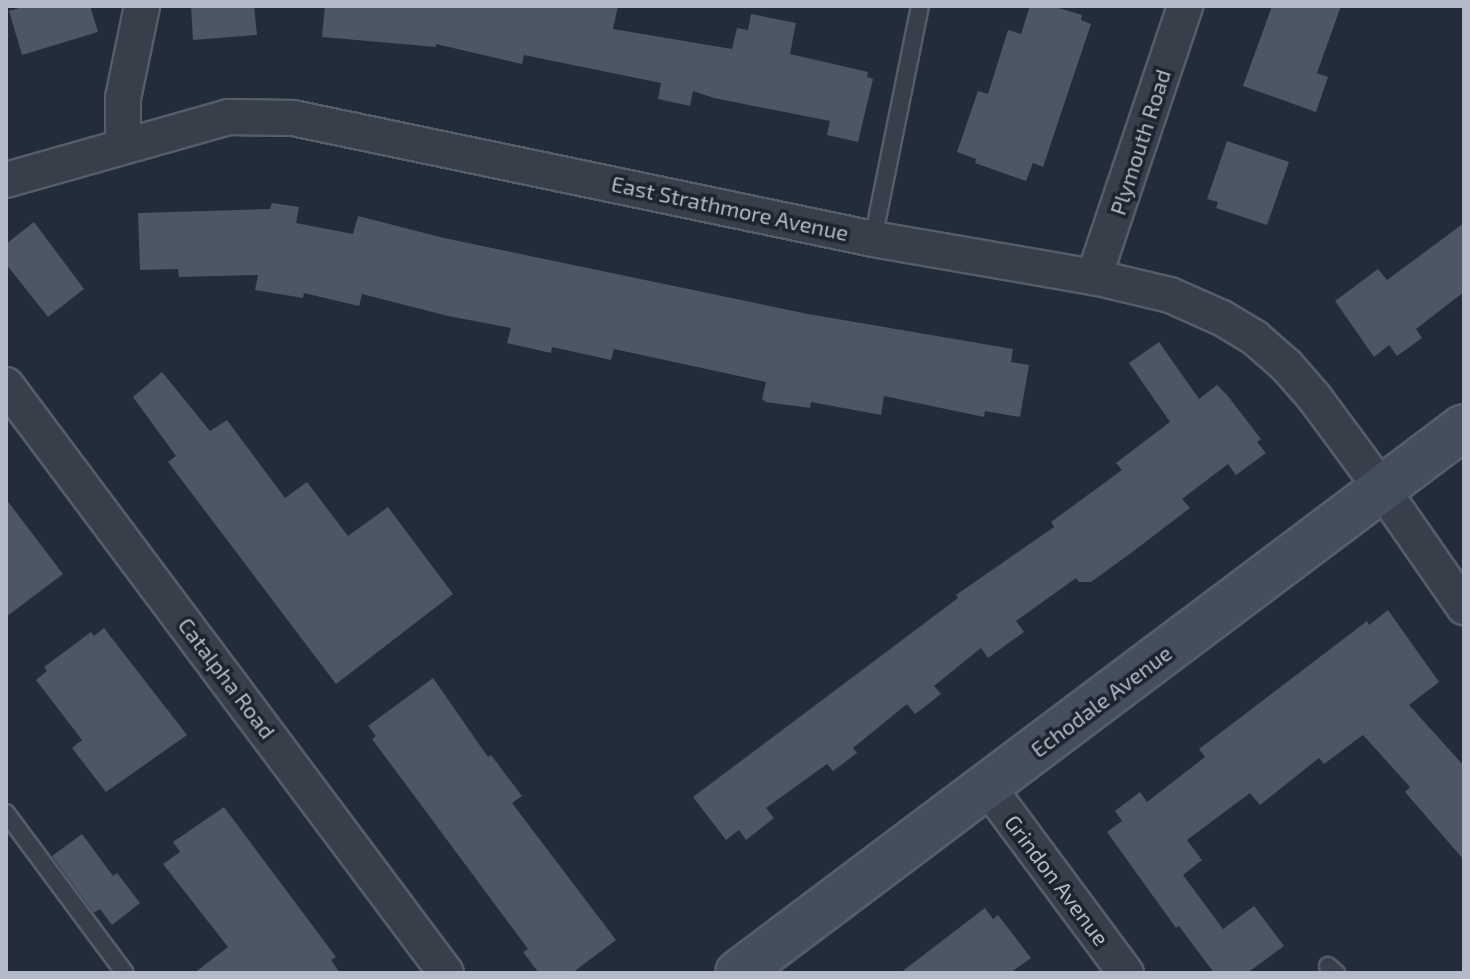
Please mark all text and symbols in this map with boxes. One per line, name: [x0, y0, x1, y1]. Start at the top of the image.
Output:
street label: Plymouth Road: [1104, 66, 1176, 218]
street label: East Strathmore Avenue: [609, 170, 851, 246]
street label: Catalpha Road: [173, 612, 281, 744]
street label: Echodale Avenue: [1025, 639, 1177, 763]
street label: Grindon Avenue: [999, 809, 1115, 951]

